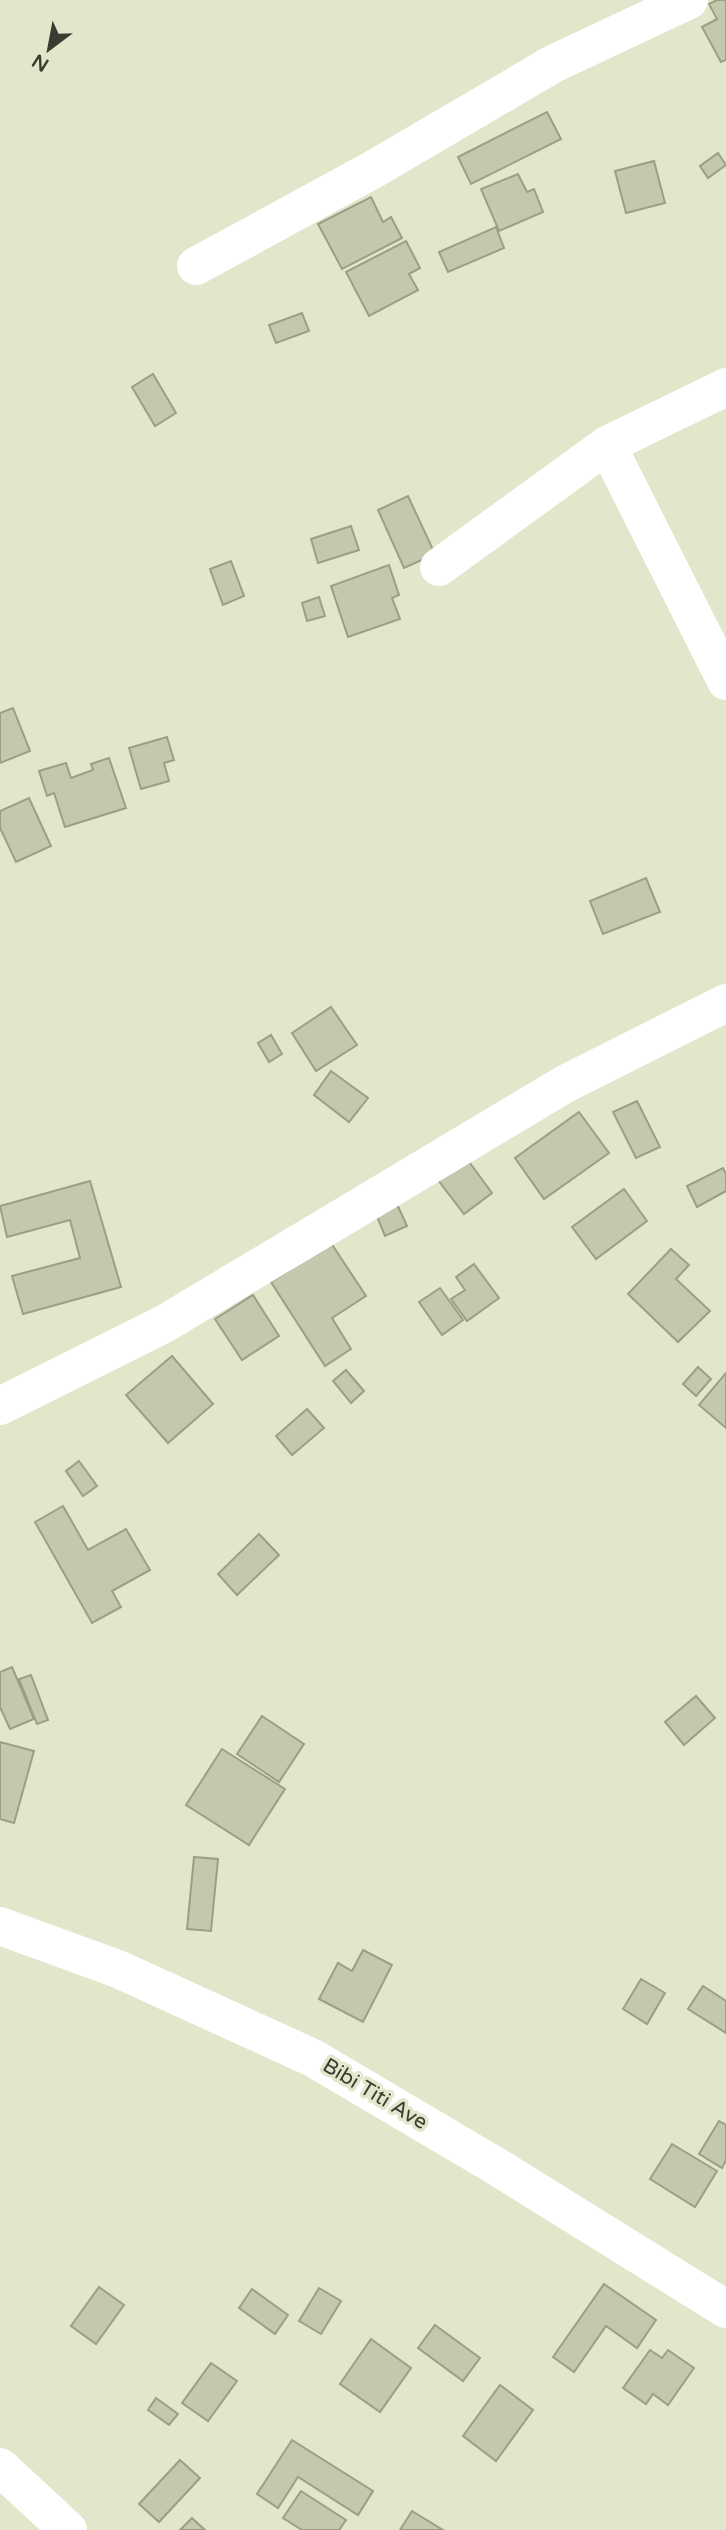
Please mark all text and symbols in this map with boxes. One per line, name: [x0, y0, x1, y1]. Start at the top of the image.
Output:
north arrow: [14, 14, 84, 84]
text: N: [28, 49, 53, 76]
street label: Bibi Titi Ave: [318, 2053, 432, 2135]

